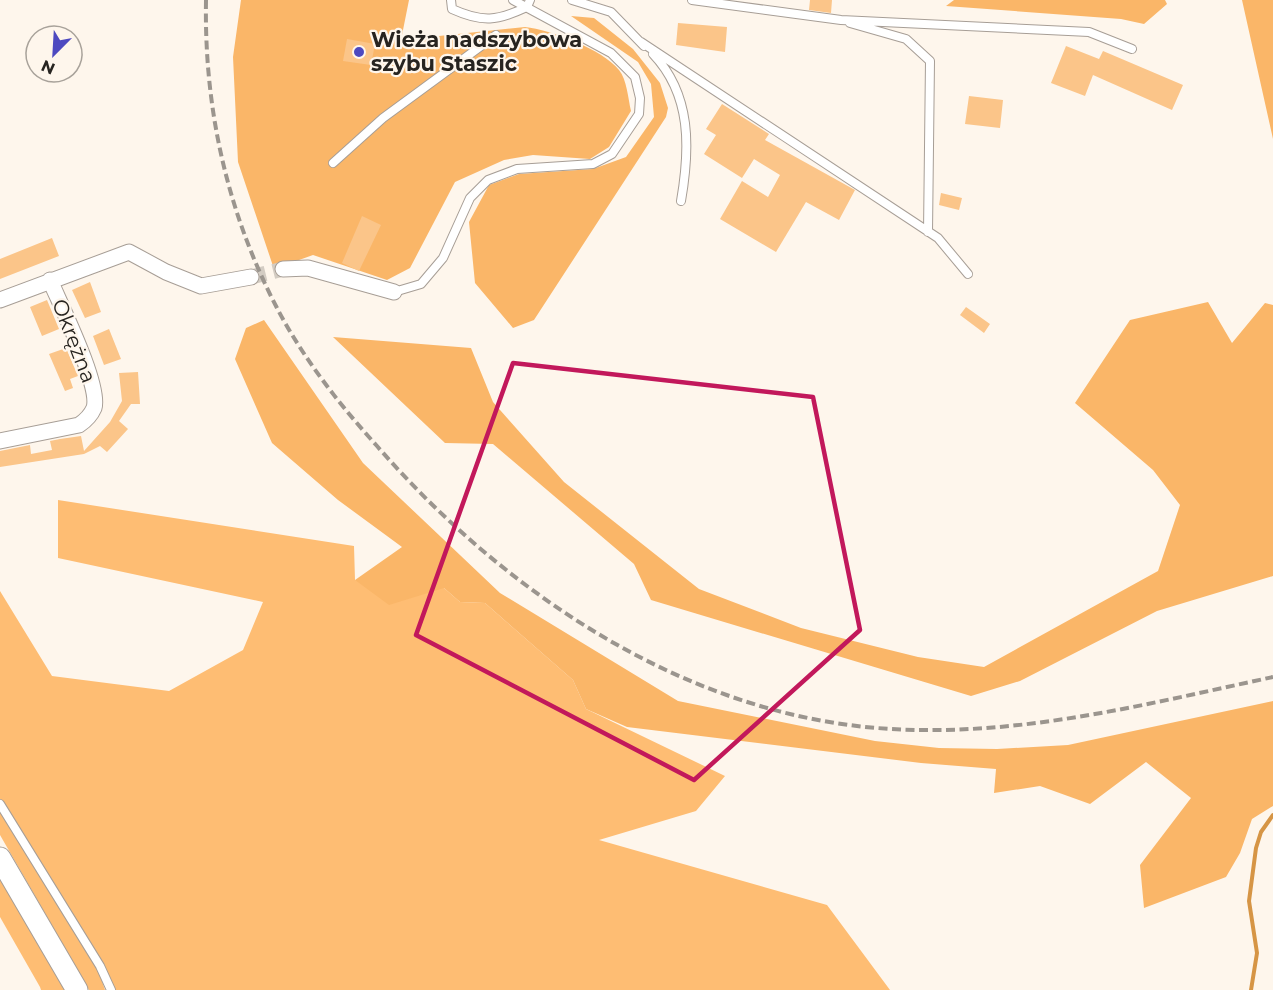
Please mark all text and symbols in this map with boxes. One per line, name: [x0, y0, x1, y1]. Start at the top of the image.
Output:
north arrow: [24, 24, 84, 84]
place label: Wieża nadszybowa szybu Staszic: [371, 27, 582, 76]
marker: Wieża nadszybowa szybu Staszic: [352, 45, 366, 59]
text: N: [38, 56, 58, 79]
street label: Okrężna: [47, 295, 102, 386]

